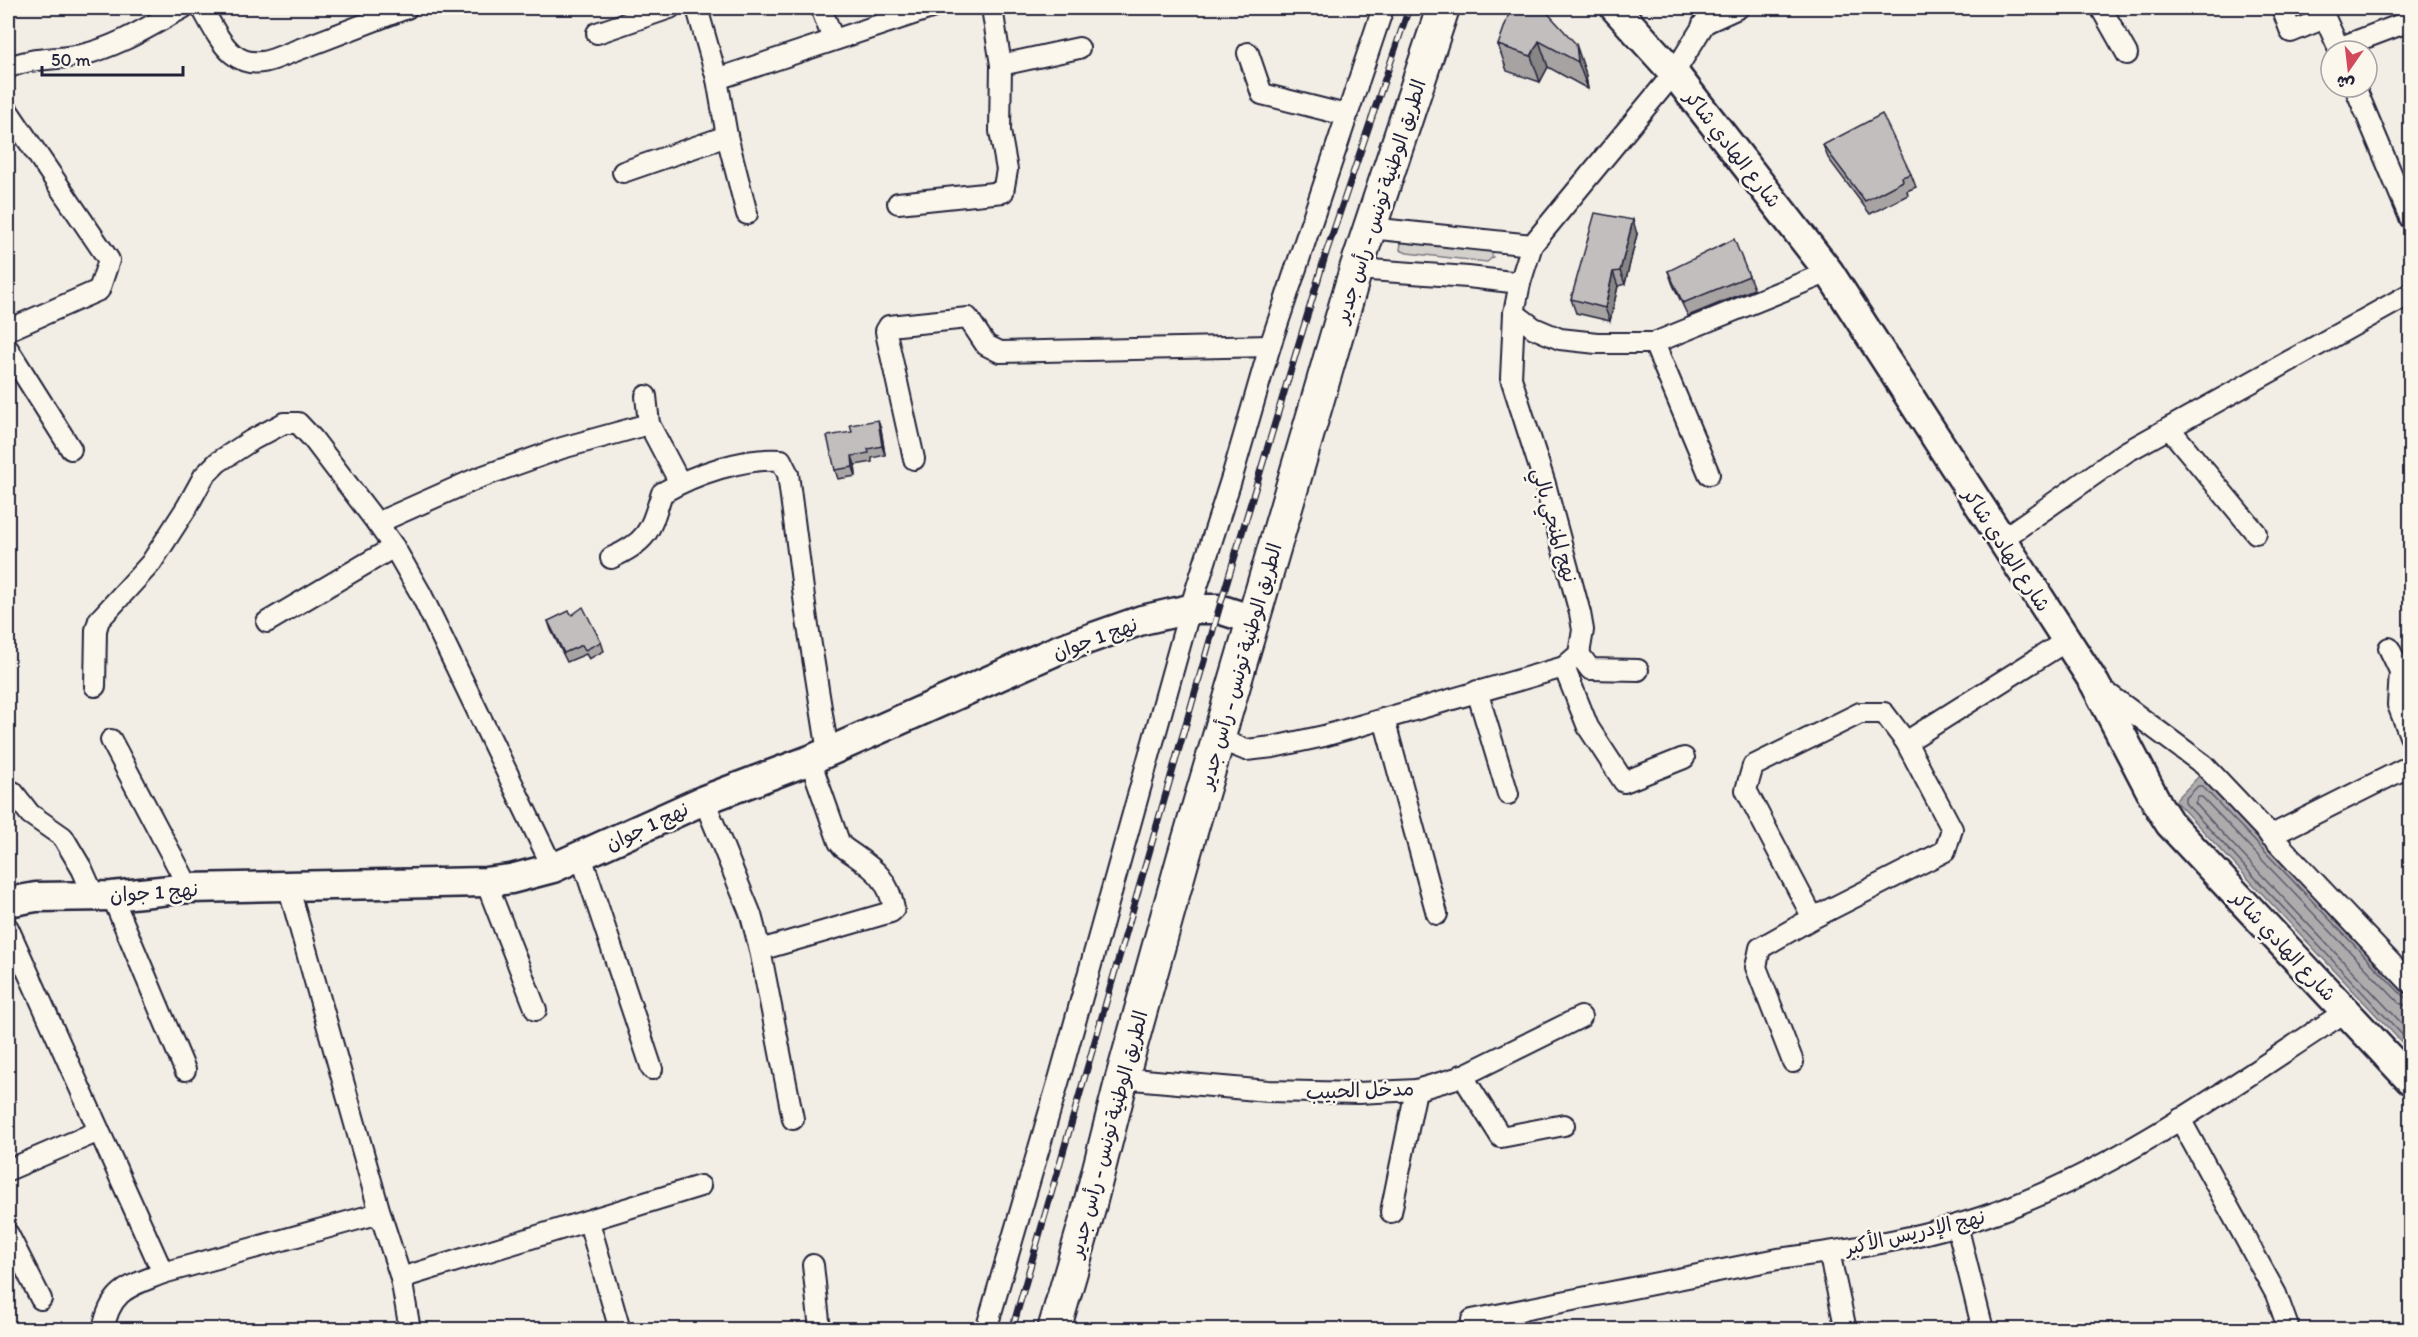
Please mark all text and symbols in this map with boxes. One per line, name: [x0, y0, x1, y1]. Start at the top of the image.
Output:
scale bar: [42, 39, 183, 77]
north arrow: [2319, 39, 2379, 99]
text: 50 m: [51, 49, 91, 71]
text: ش: [2335, 72, 2356, 94]
street label: الطريق الوطنية تونس - رأس جدير: [1329, 76, 1431, 328]
street label: شارع الهادي شاكر: [1676, 84, 1786, 214]
street label: نهج المنجي بالي: [1521, 465, 1583, 587]
street label: شارع الهادي شاكر: [1955, 482, 2056, 618]
street label: الطريق الوطنية تونس - رأس جدير: [1193, 540, 1287, 794]
street label: نهج 1 جوان: [1049, 612, 1141, 666]
street label: نهج 1 جوان: [602, 796, 693, 857]
street label: نهج 1 جوان: [109, 877, 199, 909]
street label: شارع الهادي شاكر: [2223, 884, 2341, 1008]
street label: الطريق الوطنية تونس - رأس جدير: [1063, 1008, 1153, 1262]
street label: مدخل الحبيب: [1305, 1076, 1415, 1104]
street label: نهج الإدريس الأكبر: [1841, 1203, 1988, 1262]

